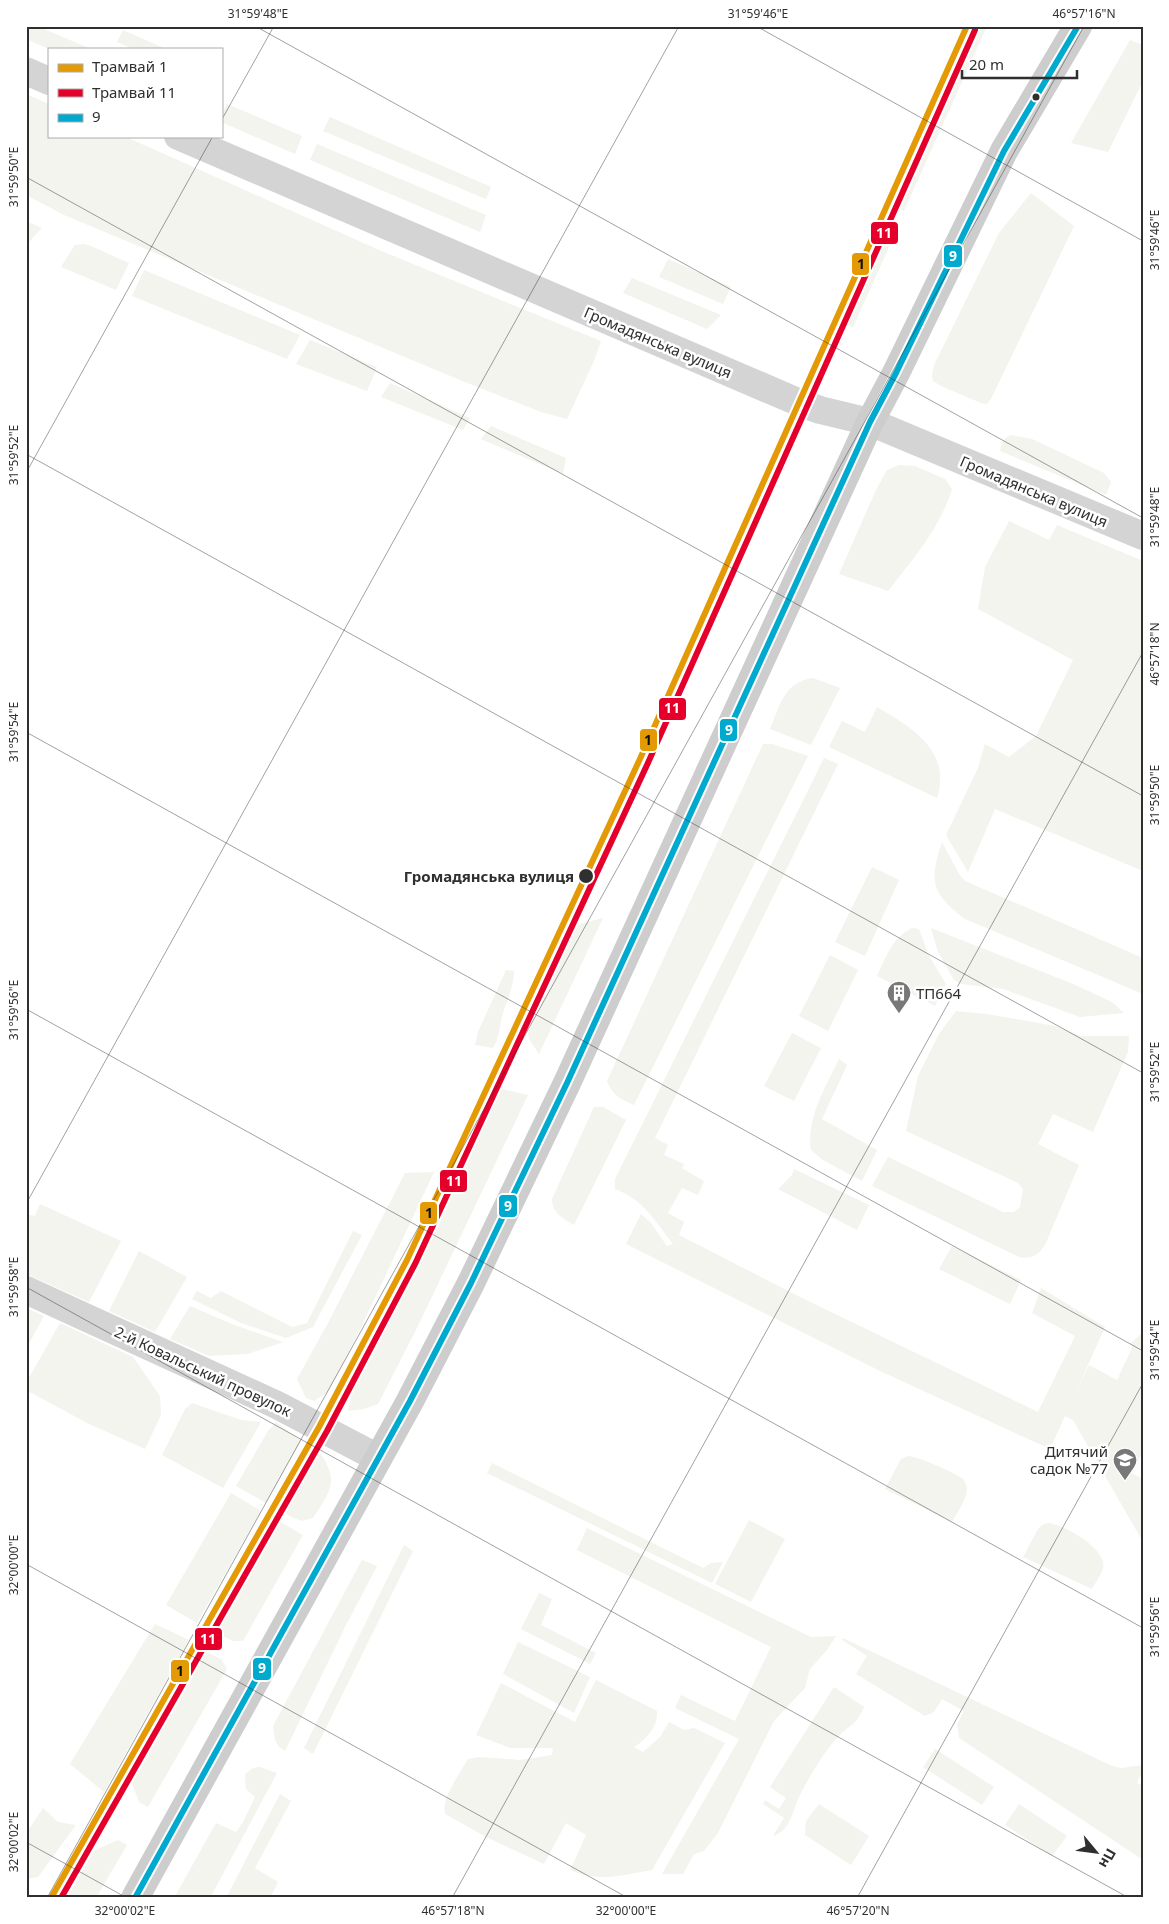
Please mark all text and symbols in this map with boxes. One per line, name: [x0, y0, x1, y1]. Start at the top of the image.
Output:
text: 31°59'48"E: [228, 5, 288, 22]
text: 31°59'46"E: [728, 5, 788, 22]
text: 46°57'16"N: [1052, 5, 1116, 22]
legend: [48, 48, 222, 138]
scale bar: [962, 48, 1076, 80]
text: 20 m: [969, 54, 1004, 74]
text: Трамвай 1: [92, 56, 167, 76]
text: Трамвай 11: [92, 82, 176, 102]
unlabelled marker: [1031, 92, 1041, 102]
text: 9: [92, 106, 101, 126]
text: 31°59'50"E: [5, 147, 22, 207]
text: 31°59'46"E: [1146, 210, 1163, 270]
line badge: 11: [870, 221, 899, 245]
text: 11: [876, 223, 892, 242]
line badge: 9: [943, 244, 963, 268]
text: 9: [949, 246, 957, 265]
line badge: 1: [851, 252, 870, 276]
text: 1: [857, 254, 865, 273]
street label: Громадянська вулиця: [581, 302, 735, 382]
text: 31°59'52"E: [5, 425, 22, 485]
street label: Громадянська вулиця: [957, 451, 1111, 531]
text: 31°59'48"E: [1146, 487, 1163, 547]
text: 46°57'18"N: [1146, 622, 1163, 686]
line badge: 11: [658, 697, 687, 721]
text: 11: [664, 698, 680, 717]
text: 31°59'54"E: [5, 702, 22, 762]
line badge: 9: [719, 718, 738, 742]
text: 9: [725, 720, 733, 739]
line badge: 1: [639, 728, 658, 752]
text: 1: [644, 730, 652, 749]
text: 31°59'50"E: [1146, 765, 1163, 825]
place label: Громадянська вулиця: [404, 866, 574, 886]
marker: Громадянська вулиця: [577, 867, 595, 885]
text: 31°59'56"E: [5, 980, 22, 1040]
building icon: ТП664: [886, 980, 912, 1014]
place label: ТП664: [916, 983, 961, 1003]
text: 31°59'52"E: [1146, 1042, 1163, 1102]
line badge: 11: [439, 1169, 468, 1193]
text: 11: [446, 1171, 462, 1190]
line badge: 9: [498, 1194, 518, 1218]
text: 9: [504, 1196, 512, 1215]
line badge: 1: [419, 1201, 438, 1225]
text: 1: [425, 1203, 433, 1222]
text: 31°59'58"E: [5, 1257, 22, 1317]
text: 31°59'54"E: [1146, 1320, 1163, 1380]
street label: 2-й Ковальський провулок: [112, 1321, 294, 1421]
place label: Дитячий садок №77: [1030, 1441, 1108, 1478]
school or university icon: Дитячий садок №77: [1112, 1447, 1138, 1481]
text: 32°00'00"E: [5, 1535, 22, 1595]
text: 31°59'56"E: [1146, 1597, 1163, 1657]
line badge: 11: [194, 1627, 223, 1651]
text: 11: [200, 1629, 216, 1648]
line badge: 9: [252, 1657, 272, 1681]
text: 9: [258, 1658, 266, 1677]
line badge: 1: [170, 1659, 190, 1683]
text: 1: [176, 1661, 184, 1680]
text: 32°00'02"E: [5, 1812, 22, 1872]
north arrow: [1072, 1826, 1122, 1876]
text: Пн: [1095, 1845, 1121, 1872]
text: 32°00'02"E: [95, 1902, 155, 1919]
text: 46°57'18"N: [421, 1902, 485, 1919]
text: 32°00'00"E: [596, 1902, 656, 1919]
text: 46°57'20"N: [826, 1902, 890, 1919]

